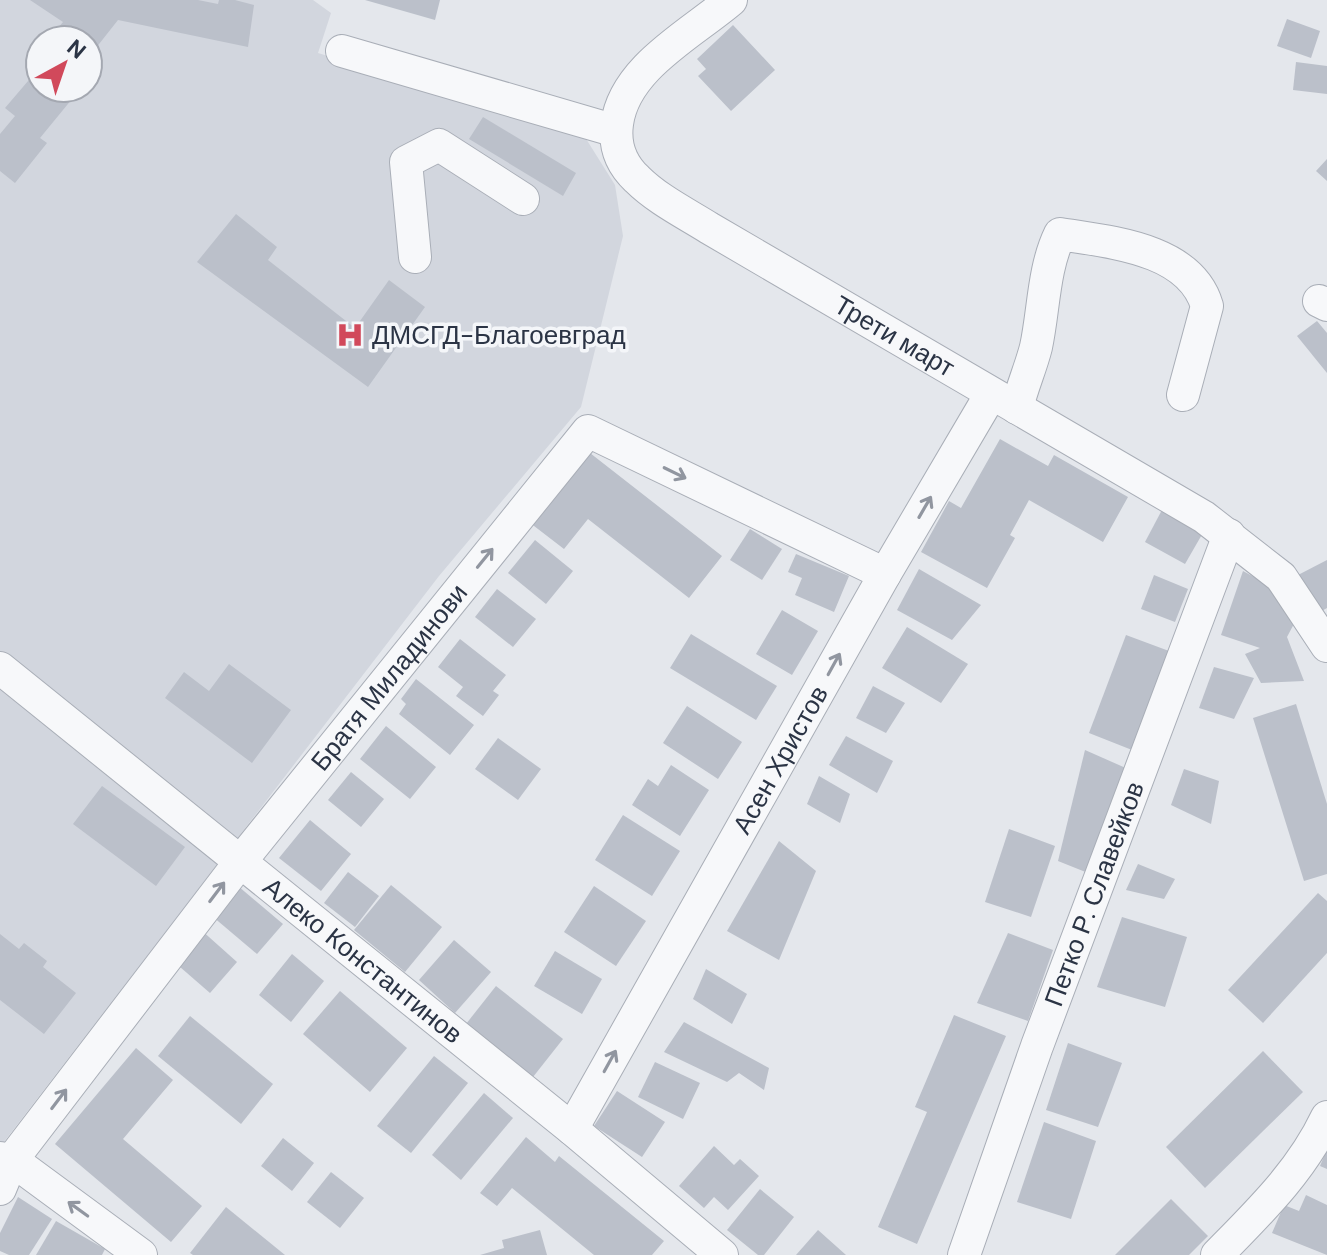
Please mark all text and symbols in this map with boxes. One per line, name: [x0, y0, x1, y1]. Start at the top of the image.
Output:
north arrow: [24, 24, 104, 104]
text: N: [61, 33, 92, 65]
street label: Трети март: [828, 288, 961, 385]
place label: ДМСГД-Благоевград: [372, 318, 626, 352]
hospital icon: ДМСГД-Благоевград: [335, 320, 365, 350]
one-way arrow: [663, 466, 687, 481]
one-way arrow: [917, 496, 933, 519]
one-way arrow: [476, 548, 494, 569]
street label: Братя Миладинови: [303, 577, 475, 778]
one-way arrow: [826, 653, 842, 676]
street label: Асен Христов: [725, 679, 836, 840]
street label: Петко Р. Славейков: [1036, 777, 1152, 1011]
street label: Алеко Константинов: [256, 870, 469, 1051]
one-way arrow: [209, 882, 226, 903]
one-way arrow: [603, 1050, 619, 1074]
one-way arrow: [51, 1088, 68, 1110]
one-way arrow: [67, 1201, 89, 1217]

